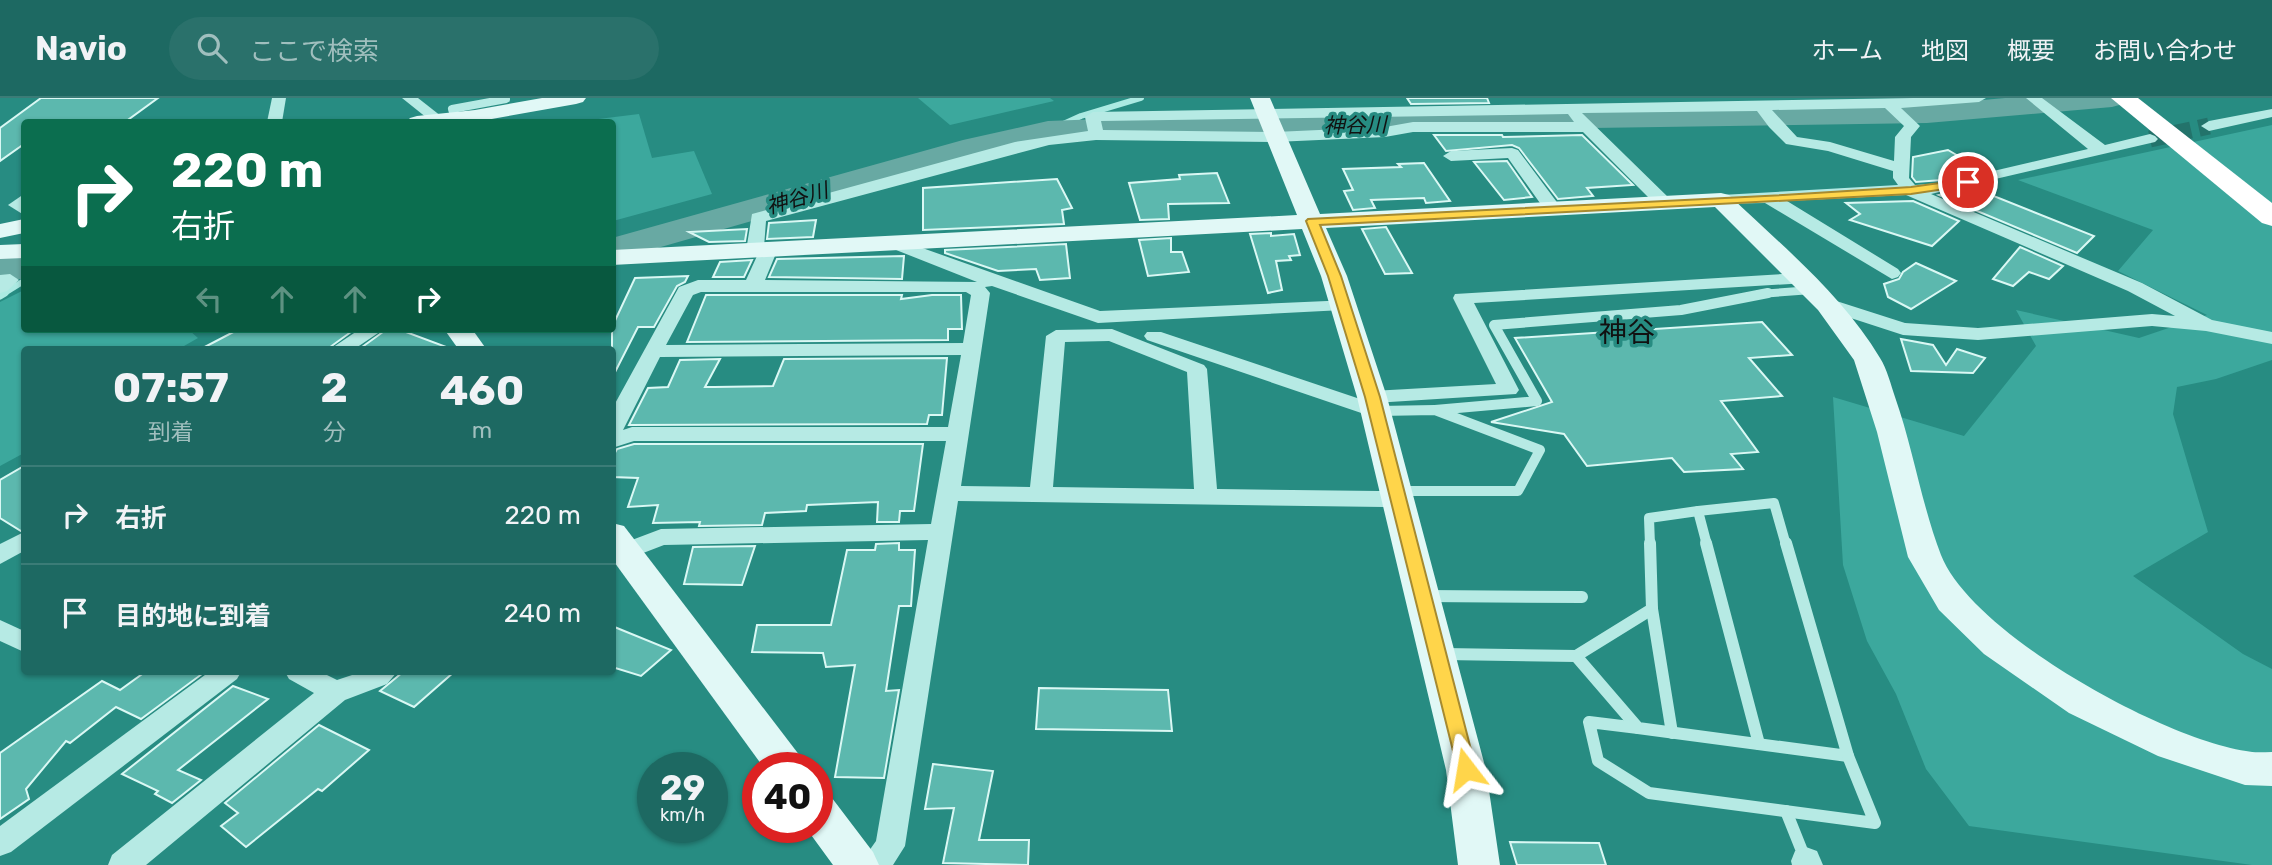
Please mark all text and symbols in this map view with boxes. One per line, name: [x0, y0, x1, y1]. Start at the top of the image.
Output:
search box: [169, 17, 659, 80]
text: Navio: [35, 29, 127, 68]
icon: search: [193, 29, 231, 67]
text: ここで検索: [249, 36, 379, 67]
text: ホーム: [1812, 37, 1883, 65]
text: 地図: [1921, 37, 1969, 65]
text: 概要: [2007, 37, 2055, 65]
text: お問い合わせ: [2093, 37, 2237, 65]
water label: 神谷川: [1323, 112, 1389, 138]
text: 220 m: [171, 141, 323, 199]
icon: right: [56, 147, 147, 238]
pin: [1938, 152, 1998, 212]
icon: arrive: [1949, 163, 1987, 201]
water label: 神谷川: [763, 177, 833, 219]
text: 右折: [171, 207, 235, 245]
icon: left: [190, 280, 228, 318]
icon: ahead: [263, 280, 301, 318]
icon: ahead: [336, 280, 374, 318]
icon: right: [409, 280, 447, 318]
district label: 神谷: [1599, 316, 1655, 349]
text: 07:57: [113, 363, 229, 413]
text: 2: [321, 363, 348, 413]
text: 460: [440, 366, 524, 416]
text: m: [472, 416, 492, 444]
text: 到着: [148, 418, 194, 446]
text: 分: [323, 418, 346, 446]
icon: right: [56, 496, 94, 534]
text: 220 m: [504, 500, 581, 531]
text: 右折: [115, 503, 167, 534]
icon: arrive: [56, 594, 94, 632]
text: 240 m: [504, 598, 581, 629]
text: 目的地に到着: [115, 601, 271, 632]
position arrow: [1429, 732, 1503, 806]
speed limit sign: 40: [742, 752, 833, 843]
text: 29: [660, 767, 705, 809]
text: km/h: [660, 804, 705, 826]

